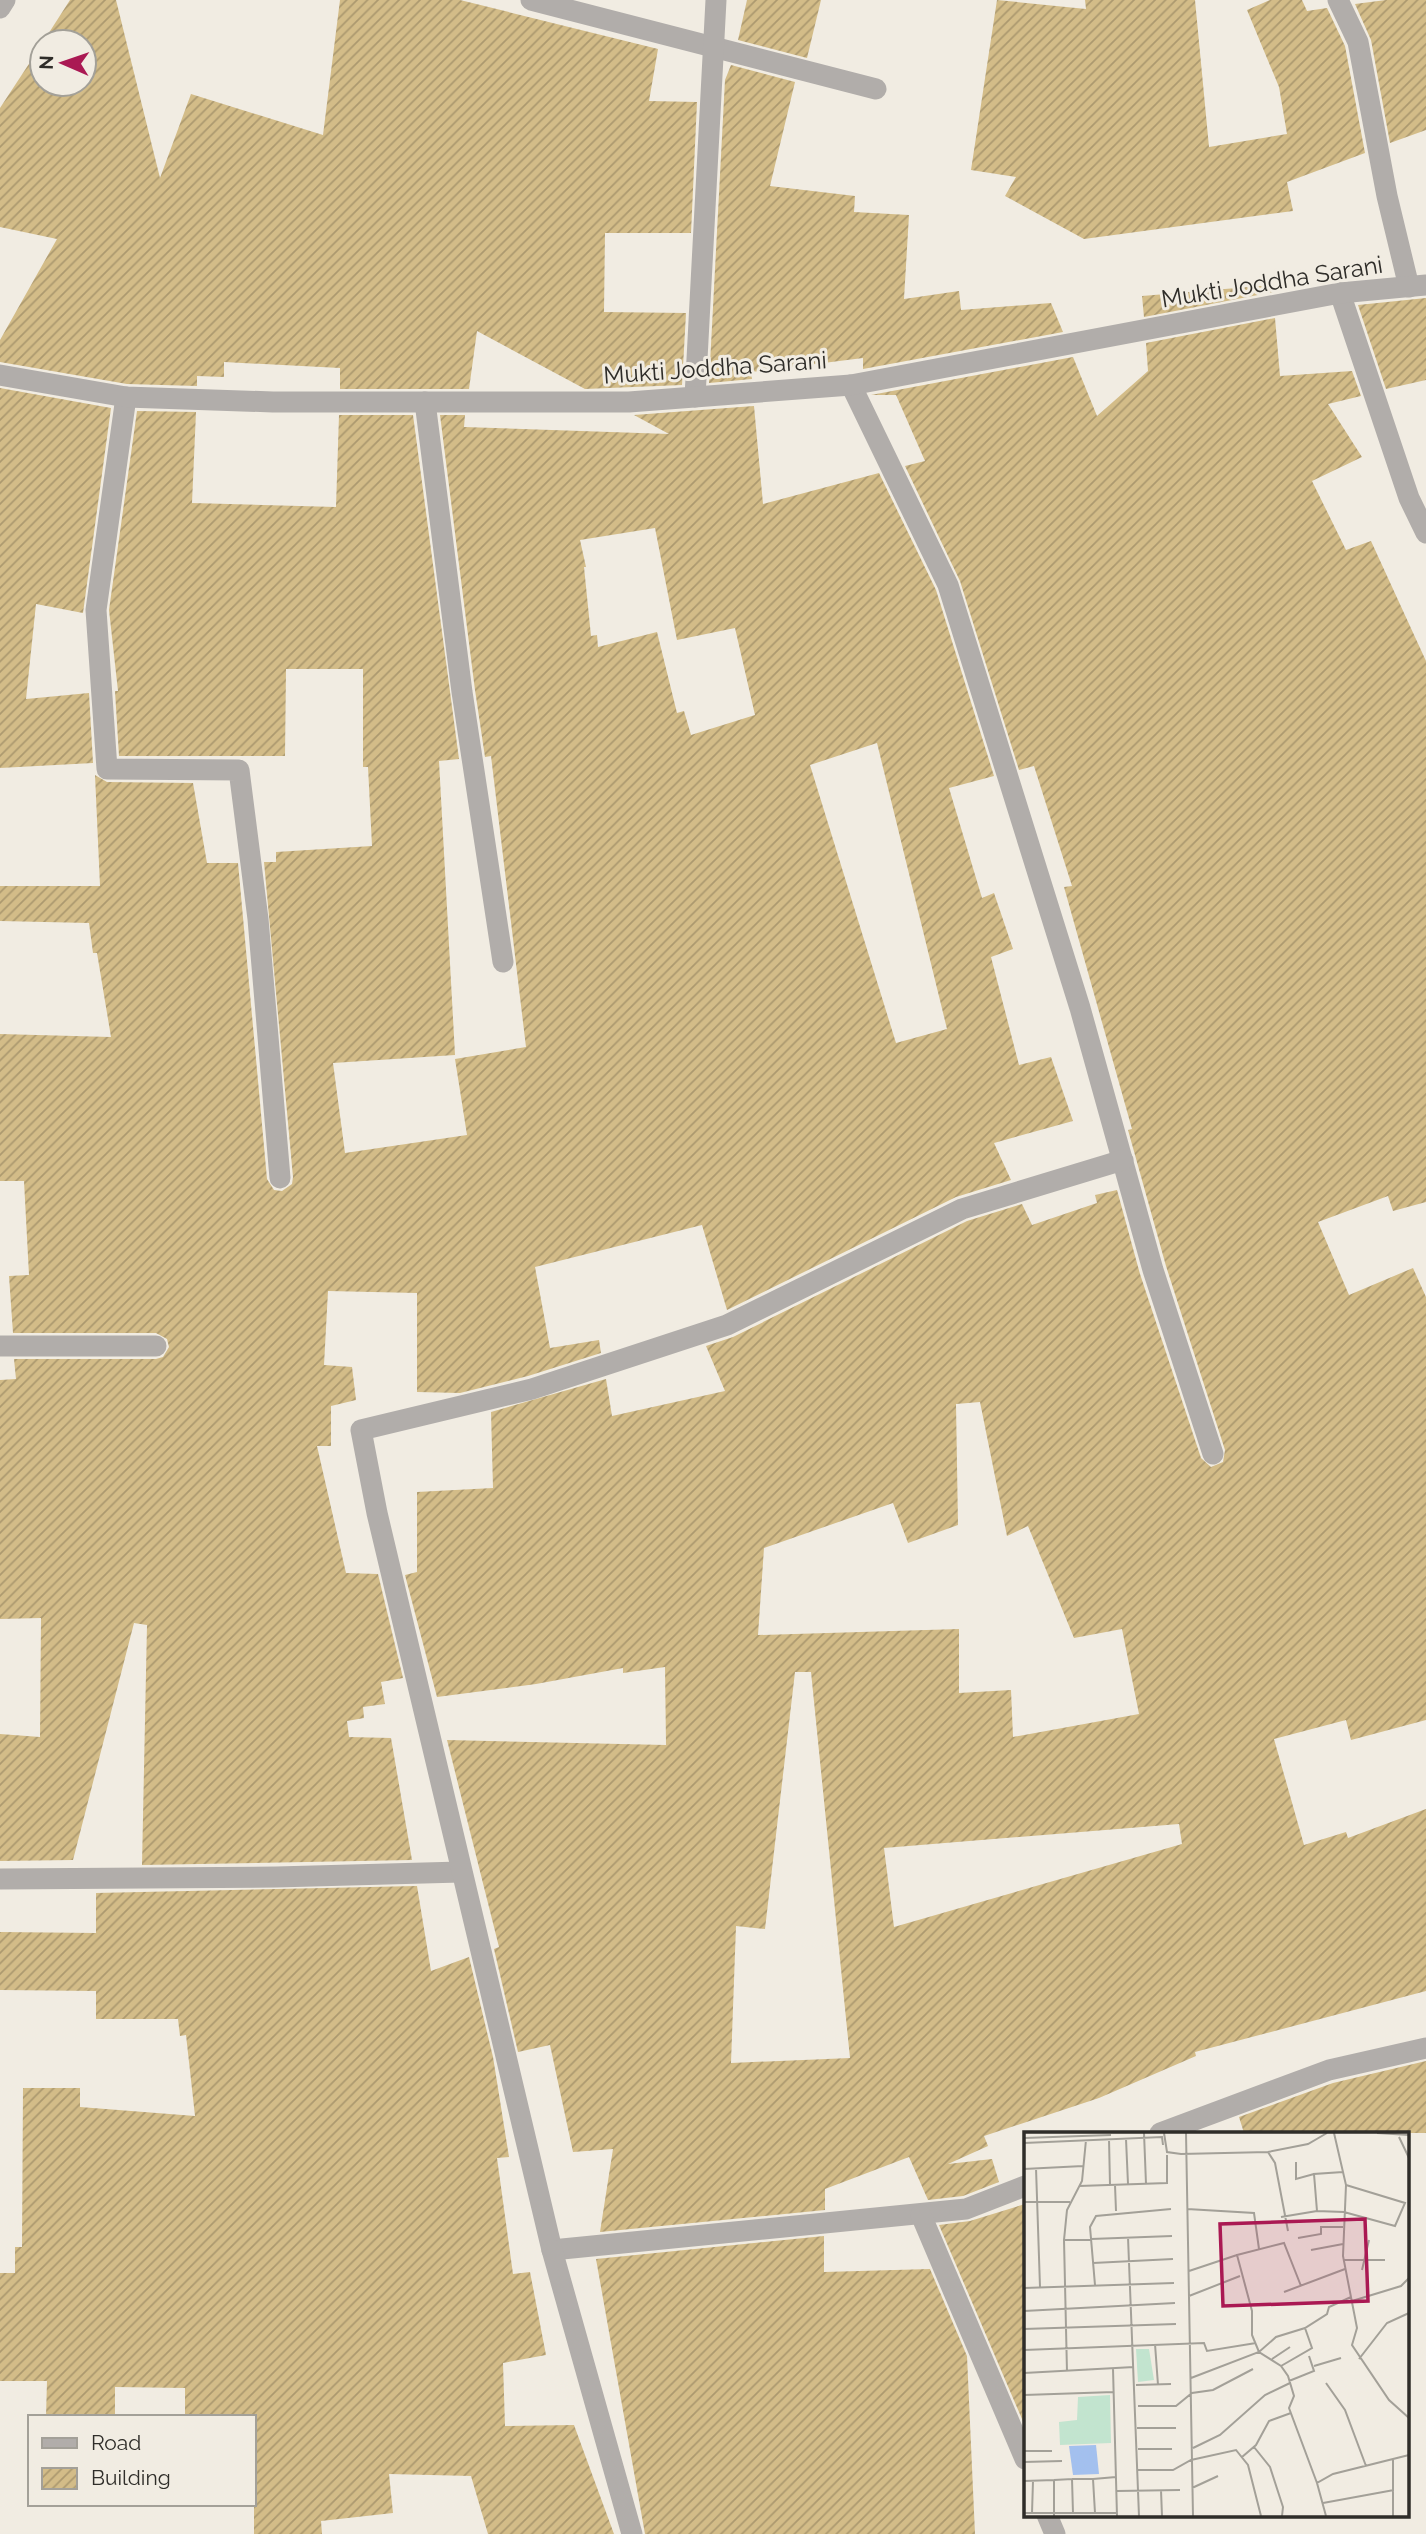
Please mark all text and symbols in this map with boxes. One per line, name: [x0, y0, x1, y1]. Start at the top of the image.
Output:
north arrow: [28, 28, 98, 98]
text: N: [35, 55, 57, 70]
street label: Mukti Joddha Sarani: [1159, 250, 1385, 313]
street label: Mukti Joddha Sarani: [602, 345, 828, 390]
inset map: [1024, 2132, 1408, 2516]
legend: [28, 2415, 256, 2506]
text: Road: [91, 2430, 141, 2455]
text: Building: [91, 2465, 171, 2490]

